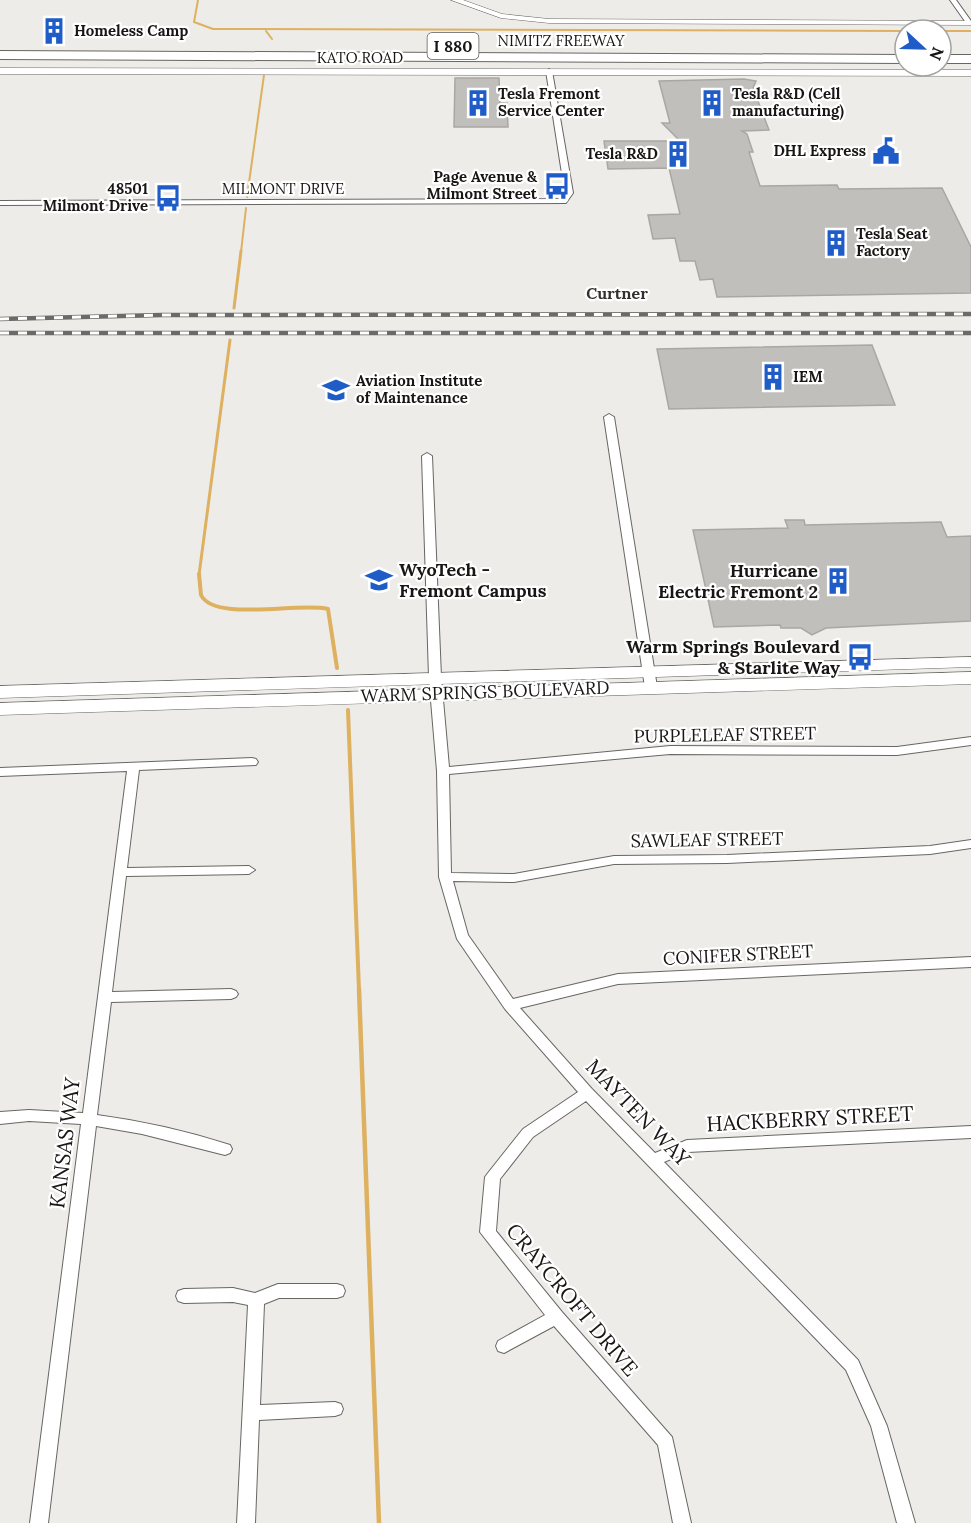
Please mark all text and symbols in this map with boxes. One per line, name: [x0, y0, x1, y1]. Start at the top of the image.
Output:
building icon: Homeless Camp: [39, 16, 69, 46]
north arrow: [893, 18, 953, 78]
place label: Homeless Camp: [74, 21, 188, 40]
street label: NIMITZ FREEWAY: [498, 31, 625, 50]
road number: I 880: [428, 33, 478, 59]
text: N: [925, 44, 948, 63]
street label: KATO ROAD: [317, 48, 403, 67]
place label: Tesla Fremont Service Center: [498, 84, 605, 120]
place label: Tesla R&D (Cell manufacturing): [732, 84, 844, 121]
building icon: Tesla Fremont Service Center: [463, 88, 493, 118]
building icon: Tesla R&D (Cell manufacturing): [697, 88, 727, 118]
public building icon: DHL Express: [871, 136, 901, 166]
building icon: Tesla R&D: [663, 139, 693, 169]
place label: DHL Express: [773, 141, 866, 160]
place label: Tesla R&D: [585, 144, 658, 163]
place label: Page Avenue & Milmont Street: [427, 167, 538, 203]
bus stop icon: Page Avenue & Milmont Street: [542, 171, 572, 201]
place label: 48501 Milmont Drive: [43, 179, 148, 215]
street label: MILMONT DRIVE: [222, 179, 344, 198]
bus stop icon: 48501 Milmont Drive: [153, 183, 183, 213]
place label: Tesla Seat Factory: [856, 224, 929, 260]
building icon: Tesla Seat Factory: [821, 228, 851, 258]
district label: Curtner: [586, 283, 648, 303]
building icon: IEM: [758, 362, 788, 392]
place label: IEM: [793, 367, 823, 386]
place label: Aviation Institute of Maintenance: [356, 371, 482, 407]
school or university icon: Aviation Institute of Maintenance: [321, 375, 351, 405]
place label: WyoTech - Fremont Campus: [399, 558, 547, 602]
place label: Hurricane Electric Fremont 2: [658, 559, 818, 603]
school or university icon: WyoTech - Fremont Campus: [364, 565, 394, 595]
building icon: Hurricane Electric Fremont 2: [823, 566, 853, 596]
place label: Warm Springs Boulevard & Starlite Way: [626, 635, 840, 679]
bus stop icon: Warm Springs Boulevard & Starlite Way: [845, 642, 875, 672]
street label: WARM SPRINGS BOULEVARD: [360, 676, 610, 707]
street label: PURPLELEAF STREET: [634, 721, 817, 748]
street label: SAWLEAF STREET: [630, 827, 784, 852]
street label: CONIFER STREET: [662, 939, 814, 970]
street label: MAYTEN WAY: [580, 1053, 697, 1173]
street label: KANSAS WAY: [43, 1075, 86, 1210]
street label: HACKBERRY STREET: [706, 1100, 914, 1137]
street label: CRAYCROFT DRIVE: [500, 1218, 644, 1382]

